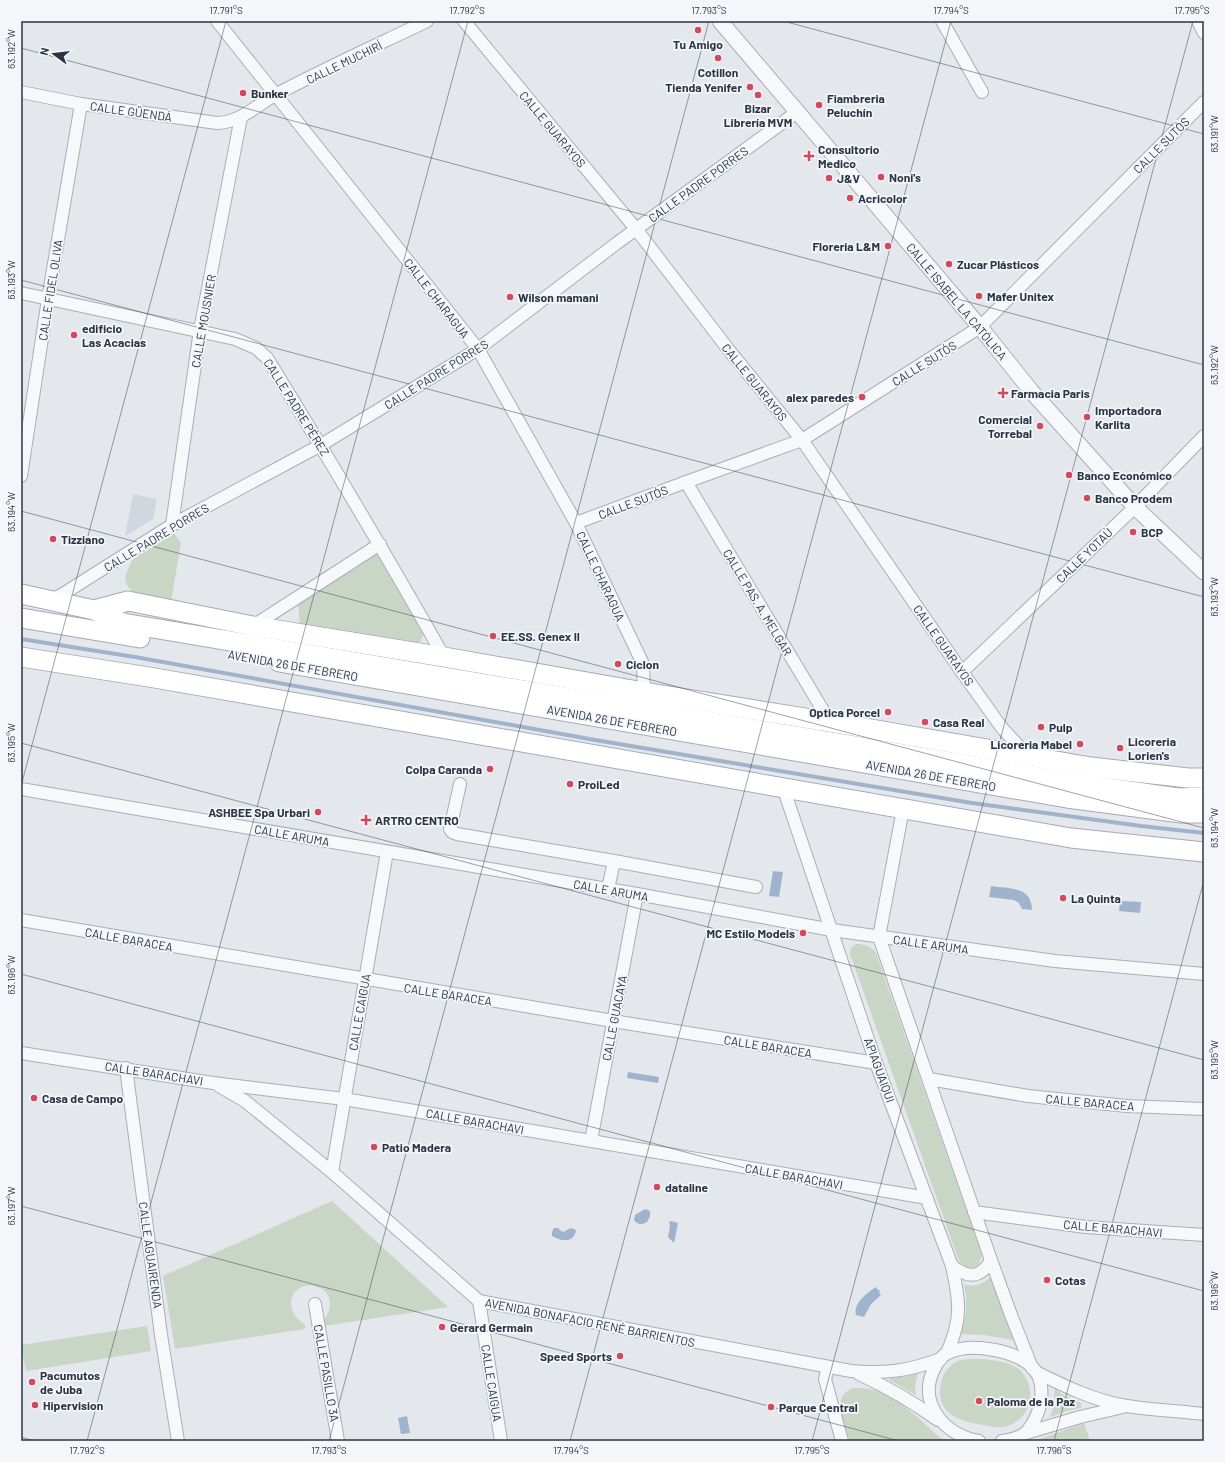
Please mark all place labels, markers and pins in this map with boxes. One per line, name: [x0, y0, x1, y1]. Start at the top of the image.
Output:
marker: Tu Amigo: [693, 25, 703, 35]
place label: Tu Amigo: [673, 37, 723, 51]
marker: Cotillon: [713, 53, 723, 63]
place label: Cotillon: [698, 65, 738, 79]
place label: Tienda Yenifer: [665, 80, 742, 94]
marker: Tienda Yenifer: [745, 82, 755, 92]
place label: Bunker: [251, 86, 289, 100]
marker: Bunker: [238, 88, 248, 98]
marker: Bizar Librería MVM: [753, 90, 763, 100]
place label: Fiambreria Peluchín: [827, 91, 885, 119]
marker: Fiambreria Peluchín: [814, 100, 824, 110]
place label: Bizar Librería MVM: [724, 101, 792, 129]
place label: Consultorio Medico: [818, 142, 880, 170]
marker: Consultorio Medico: [803, 150, 815, 162]
place label: Noni's: [889, 170, 921, 184]
place label: J&V: [837, 171, 860, 185]
marker: Noni's: [876, 172, 886, 182]
marker: J&V: [824, 173, 834, 183]
place label: Acricolor: [858, 191, 908, 205]
marker: Acricolor: [845, 193, 855, 203]
place label: Floreria L&M: [812, 239, 880, 253]
marker: Floreria L&M: [883, 241, 893, 251]
place label: Zucar Plásticos: [957, 257, 1039, 271]
marker: Zucar Plásticos: [944, 259, 954, 269]
place label: Mafer Unitex: [987, 289, 1055, 303]
place label: Wilson mamani: [518, 290, 599, 304]
marker: Mafer Unitex: [974, 291, 984, 301]
marker: Wilson mamani: [505, 292, 515, 302]
place label: edificio Las Acacias: [82, 321, 146, 349]
marker: edificio Las Acacias: [69, 330, 79, 340]
place label: Farmacia Paris: [1011, 386, 1090, 400]
marker: Farmacia Paris: [998, 388, 1008, 398]
place label: alex paredes: [786, 390, 854, 404]
marker: alex paredes: [857, 392, 867, 402]
place label: Importadora Karlita: [1095, 403, 1162, 431]
place label: Comercial Torrebal: [978, 412, 1032, 440]
marker: Importadora Karlita: [1082, 412, 1092, 422]
marker: Comercial Torrebal: [1035, 421, 1045, 431]
place label: Banco Económico: [1077, 468, 1172, 482]
marker: Banco Económico: [1064, 470, 1074, 480]
place label: Banco Prodem: [1095, 491, 1172, 505]
marker: Banco Prodem: [1082, 493, 1092, 503]
place label: BCP: [1141, 525, 1163, 539]
marker: BCP: [1128, 527, 1138, 537]
place label: Tizziano: [61, 532, 105, 546]
marker: Tizziano: [48, 534, 58, 544]
place label: EE.SS. Genex II: [501, 629, 580, 643]
marker: EE.SS. Genex II: [488, 631, 498, 641]
place label: Ciclon: [626, 657, 659, 671]
marker: Ciclon: [613, 659, 623, 669]
place label: Optica Porcel: [809, 705, 880, 719]
marker: Optica Porcel: [883, 707, 893, 717]
place label: Casa Real: [933, 715, 984, 729]
marker: Casa Real: [920, 717, 930, 727]
place label: Pulp: [1049, 720, 1073, 734]
marker: Pulp: [1036, 722, 1046, 732]
place label: Licoreria Lorien's: [1128, 734, 1176, 762]
place label: Licoreria Mabel: [990, 737, 1072, 751]
marker: Licoreria Mabel: [1075, 739, 1085, 749]
marker: Licoreria Lorien's: [1115, 743, 1125, 753]
place label: Colpa Caranda: [405, 762, 482, 776]
marker: Colpa Caranda: [485, 764, 495, 774]
place label: ProiLed: [578, 777, 620, 791]
marker: ProiLed: [565, 779, 575, 789]
place label: ASHBEE Spa Urbari: [208, 805, 310, 819]
marker: ASHBEE Spa Urbari: [313, 807, 323, 817]
place label: ARTRO CENTRO: [375, 813, 459, 827]
marker: ARTRO CENTRO: [360, 814, 372, 826]
place label: La Quinta: [1071, 891, 1121, 905]
marker: La Quinta: [1058, 893, 1068, 903]
place label: MC Estilo Models: [707, 926, 795, 940]
marker: MC Estilo Models: [798, 928, 808, 938]
place label: Casa de Campo: [42, 1091, 123, 1105]
marker: Casa de Campo: [29, 1093, 39, 1103]
place label: Patio Madera: [382, 1140, 451, 1154]
marker: Patio Madera: [369, 1142, 379, 1152]
place label: dataline: [665, 1180, 708, 1194]
marker: dataline: [652, 1182, 662, 1192]
place label: Cotas: [1055, 1273, 1086, 1287]
marker: Cotas: [1042, 1275, 1052, 1285]
place label: Gerard Germain: [450, 1320, 533, 1334]
marker: Gerard Germain: [437, 1322, 447, 1332]
place label: Speed Sports: [540, 1349, 612, 1363]
marker: Speed Sports: [615, 1351, 625, 1361]
place label: Pacumutos de Juba: [40, 1368, 100, 1396]
marker: Pacumutos de Juba: [27, 1377, 37, 1387]
place label: Paloma de la Paz: [987, 1394, 1076, 1408]
marker: Paloma de la Paz: [974, 1396, 984, 1406]
place label: Hipervision: [43, 1398, 103, 1412]
marker: Hipervision: [30, 1400, 40, 1410]
place label: Parque Central: [779, 1400, 858, 1414]
marker: Parque Central: [766, 1402, 776, 1412]

